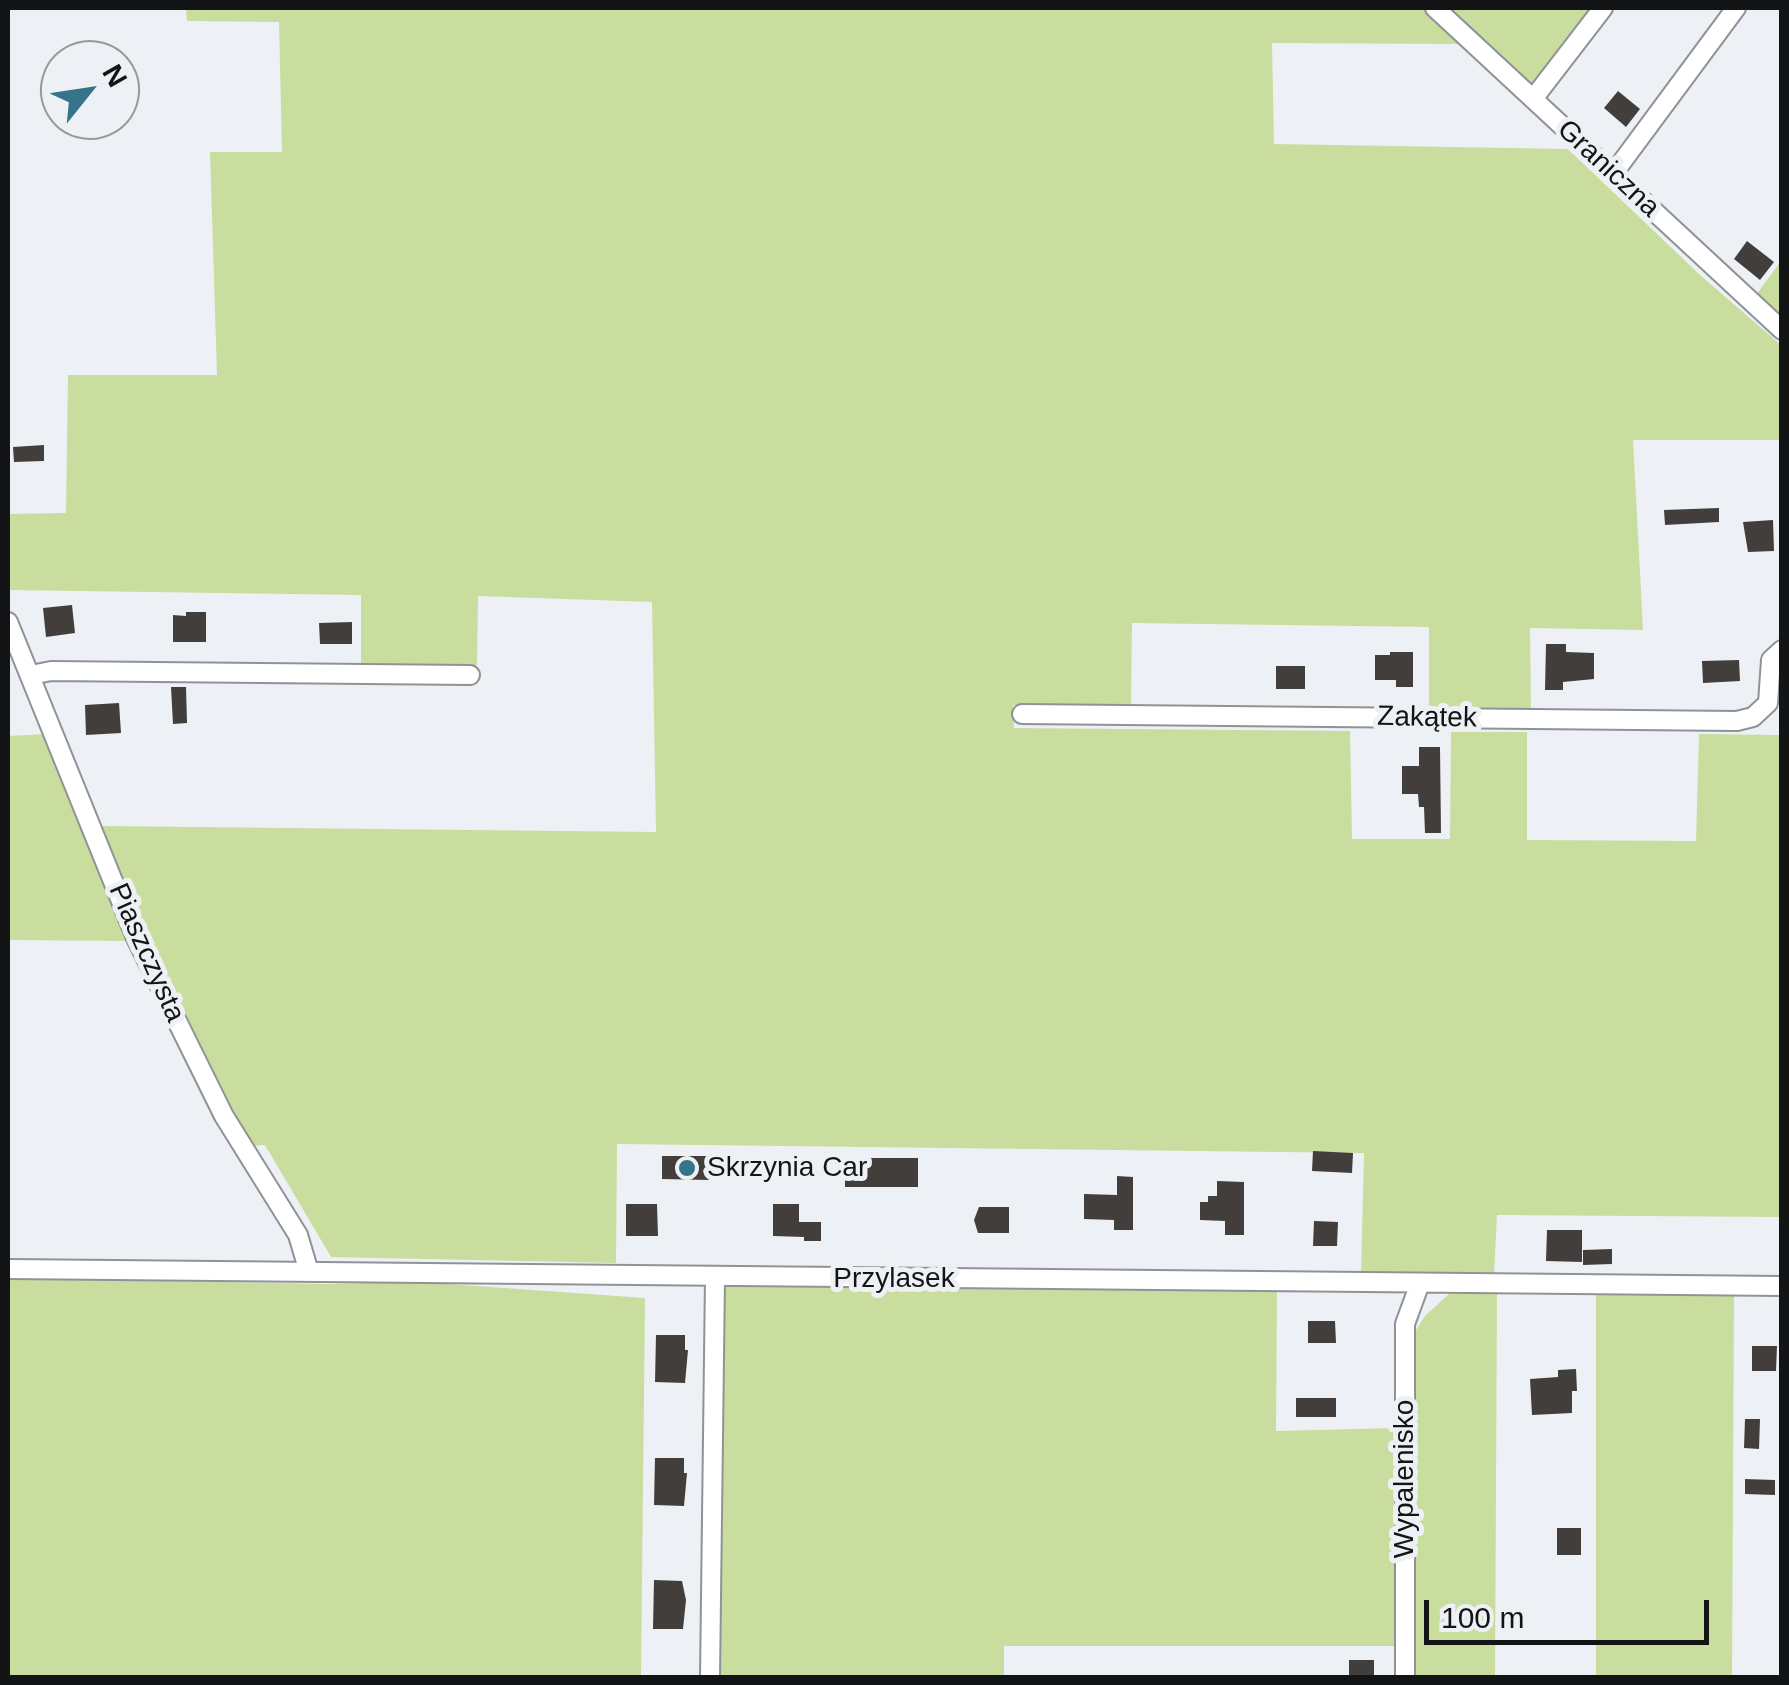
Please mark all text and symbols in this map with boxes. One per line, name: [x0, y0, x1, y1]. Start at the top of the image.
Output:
north arrow: [40, 40, 140, 140]
text: N: [96, 59, 133, 92]
street label: Graniczna: [1550, 113, 1666, 225]
street label: Zakątek: [1377, 700, 1477, 736]
street label: Piaszczysta: [101, 879, 191, 1027]
place label: Skrzynia Car: [707, 1151, 867, 1185]
marker: Skrzynia Car: [676, 1157, 698, 1179]
street label: Przylasek: [833, 1262, 955, 1296]
street label: Wypalenisko: [1388, 1400, 1422, 1558]
scale bar: [1429, 1580, 1714, 1642]
text: 100 m: [1441, 1601, 1524, 1634]

